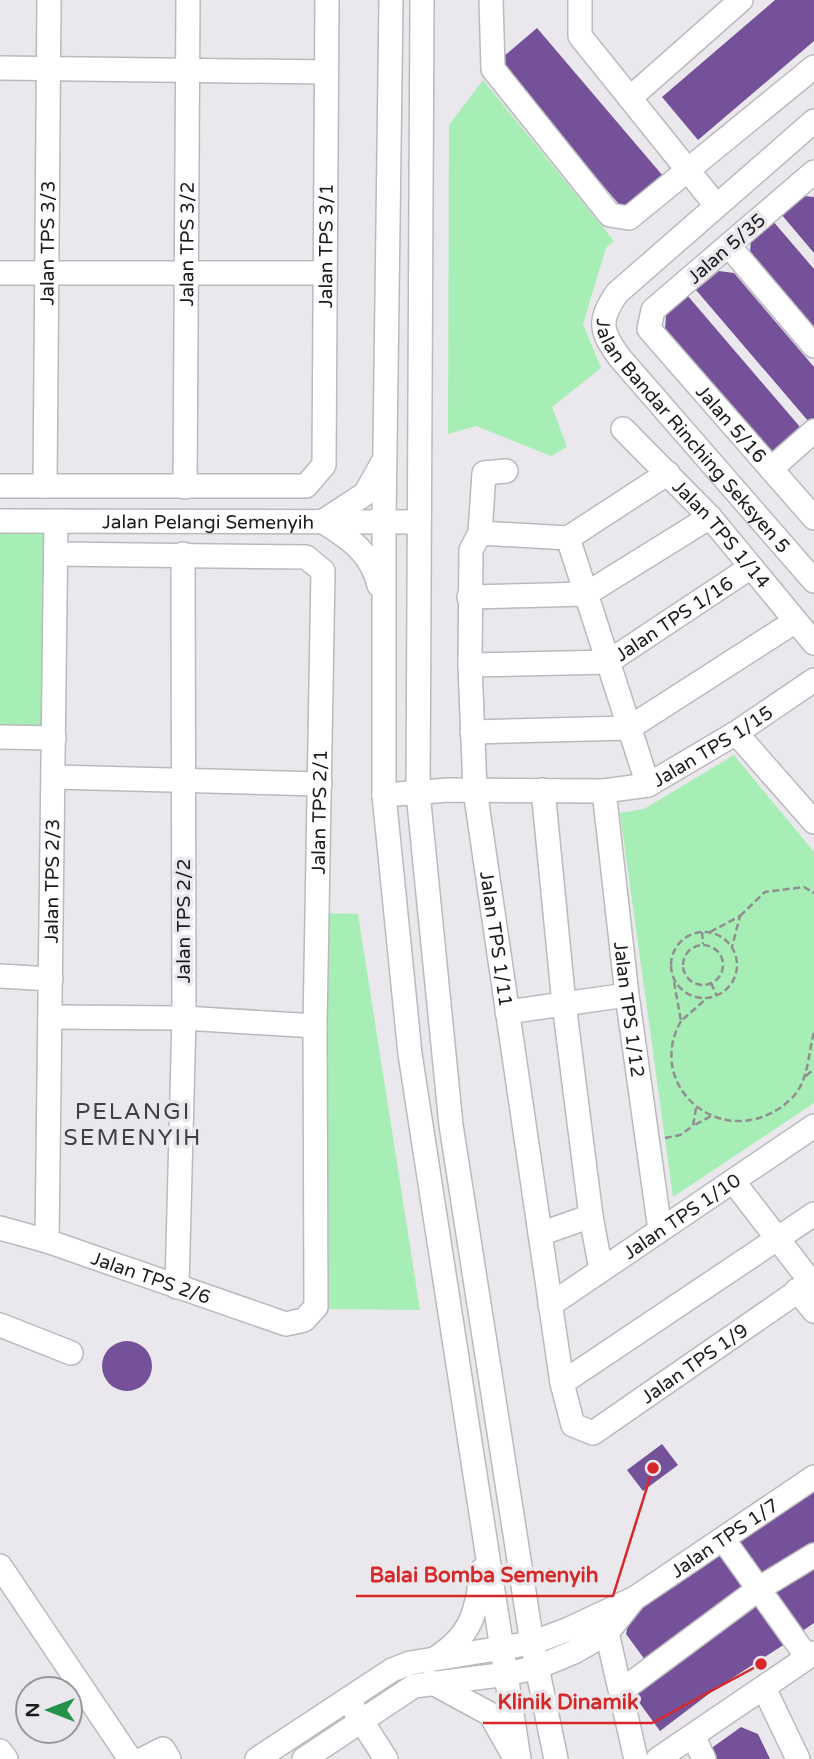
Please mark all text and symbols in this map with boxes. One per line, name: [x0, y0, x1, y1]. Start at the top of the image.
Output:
street label: Jalan TPS 3/3: [36, 181, 60, 306]
street label: Jalan TPS 3/2: [176, 182, 199, 306]
street label: Jalan TPS 3/1: [315, 183, 338, 308]
street label: Jalan 5/35: [683, 209, 770, 288]
street label: Jalan Bandar Rinching Seksyen 5: [592, 318, 794, 557]
street label: Jalan 5/16: [691, 381, 771, 468]
street label: Jalan TPS 1/14: [668, 476, 774, 593]
street label: Jalan Pelangi Semenyih: [102, 511, 314, 534]
street label: Jalan TPS 1/16: [611, 572, 737, 666]
street label: Jalan TPS 1/15: [649, 701, 777, 792]
street label: Jalan TPS 2/1: [308, 749, 332, 875]
street label: Jalan TPS 2/3: [41, 818, 64, 944]
street label: Jalan TPS 2/2: [173, 859, 195, 983]
street label: Jalan TPS 1/11: [475, 870, 517, 1008]
street label: Jalan TPS 1/12: [609, 941, 648, 1079]
district label: PELANGI SEMENYIH: [64, 1098, 202, 1152]
street label: Jalan TPS 1/10: [619, 1169, 745, 1264]
street label: Jalan TPS 2/6: [88, 1247, 213, 1309]
street label: Jalan TPS 1/9: [637, 1319, 752, 1408]
street label: Jalan TPS 1/7: [667, 1494, 783, 1583]
callout: Balai Bomba Semenyih: [356, 1554, 613, 1596]
text: Balai Bomba Semenyih: [370, 1563, 598, 1588]
north arrow: [14, 1675, 84, 1745]
callout: Klinik Dinamik: [483, 1681, 652, 1723]
text: Klinik Dinamik: [498, 1690, 639, 1715]
text: N: [22, 1702, 44, 1718]

